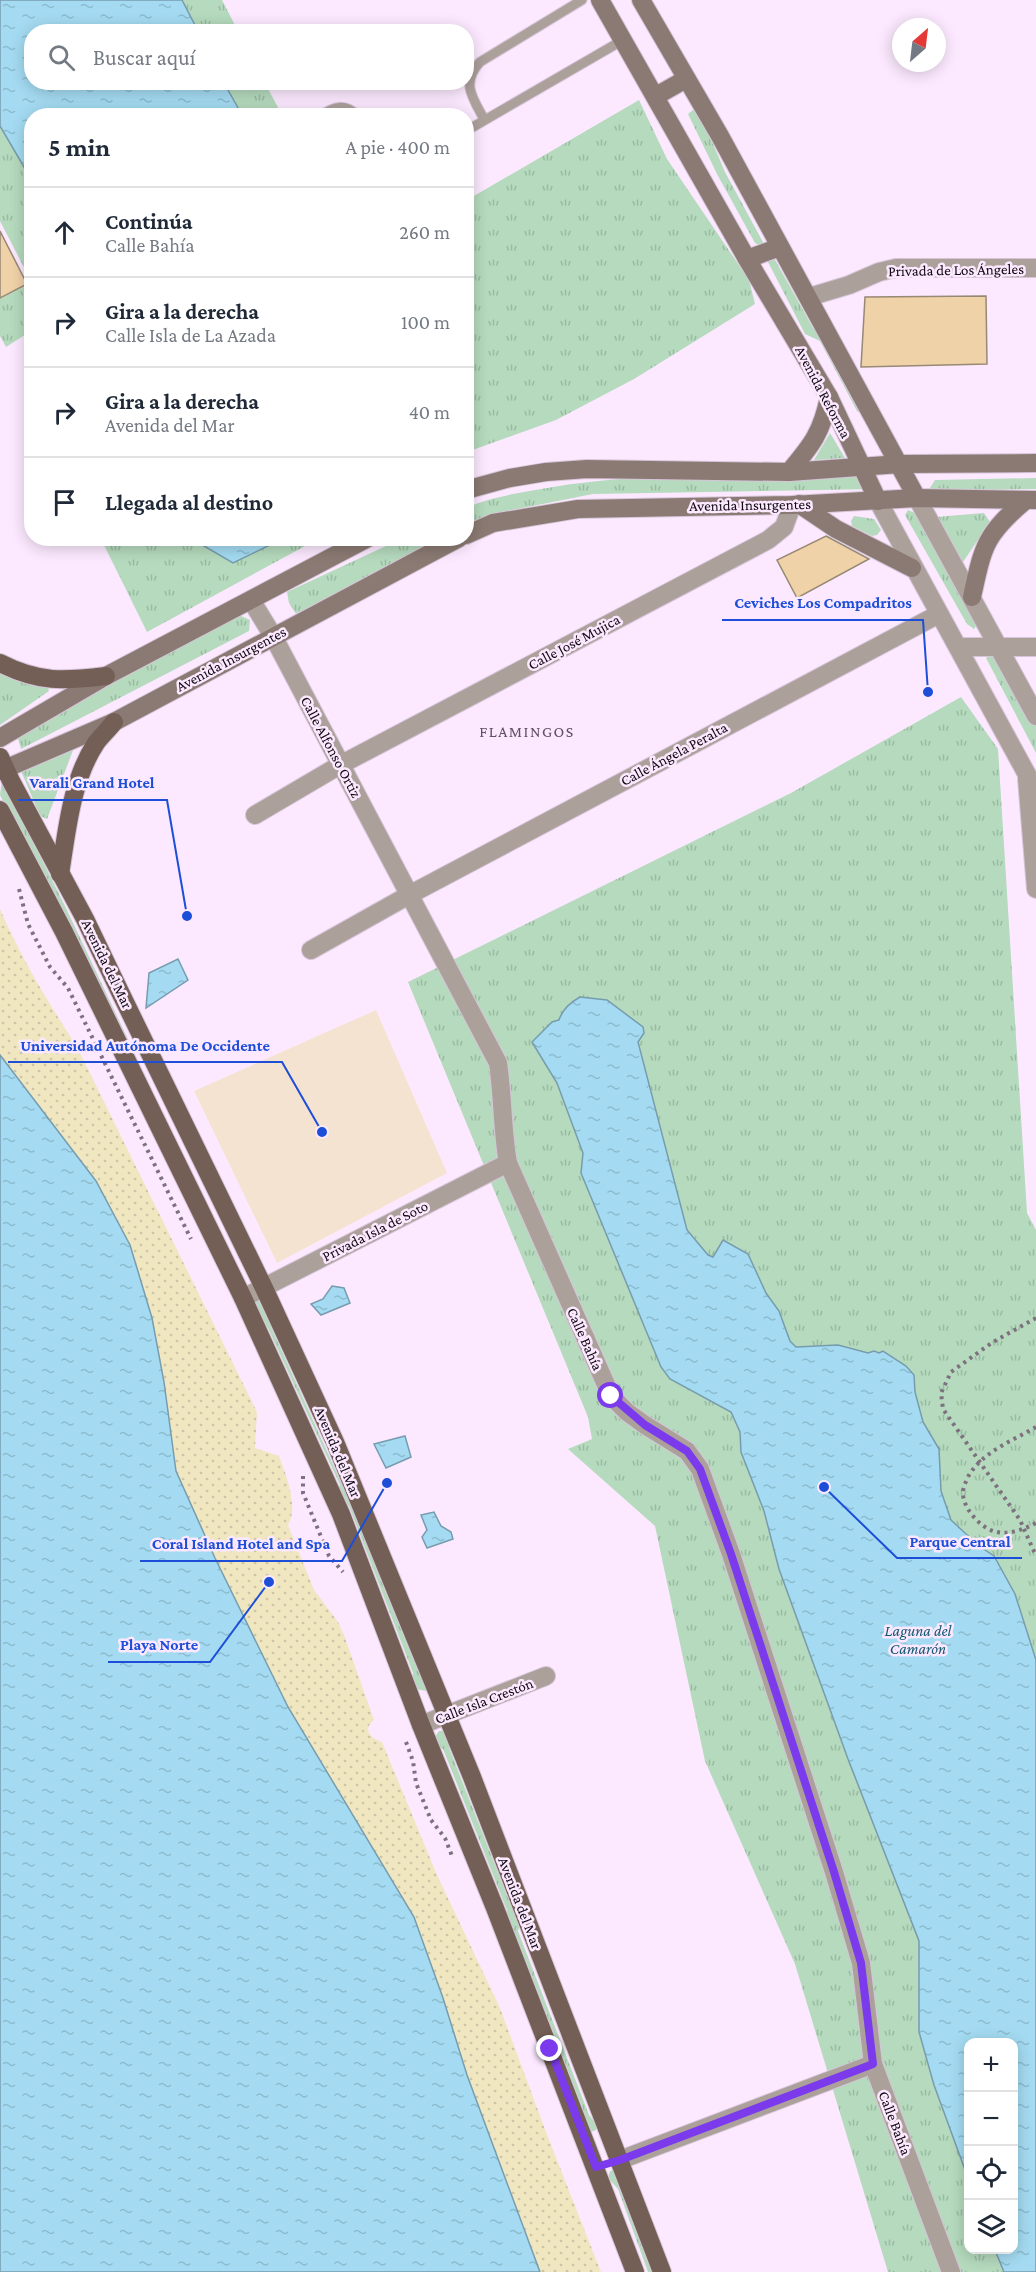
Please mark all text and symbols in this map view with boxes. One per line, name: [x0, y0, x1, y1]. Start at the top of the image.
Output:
north arrow: [892, 18, 946, 72]
search box: [24, 24, 474, 90]
icon: search: [45, 41, 78, 74]
text: Buscar aquí: [93, 45, 195, 70]
text: 5 min: [48, 133, 110, 162]
text: A pie · 400 m: [345, 136, 450, 158]
text: Continúa: [105, 209, 192, 234]
icon: ahead: [48, 216, 81, 249]
text: 260 m: [399, 221, 450, 243]
text: Calle Bahía: [105, 234, 194, 256]
street label: Privada de Los Ángeles: [888, 261, 1024, 280]
text: Gira a la derecha: [105, 299, 259, 324]
icon: right: [48, 306, 81, 339]
text: 100 m: [401, 311, 450, 333]
text: Calle Isla de La Azada: [105, 324, 276, 346]
street label: Avenida Reforma: [792, 343, 854, 441]
text: Gira a la derecha: [105, 389, 259, 414]
icon: right: [48, 396, 81, 429]
text: 40 m: [409, 401, 450, 423]
text: Avenida del Mar: [105, 414, 235, 436]
icon: arrive: [48, 486, 81, 519]
text: Llegada al destino: [105, 490, 273, 515]
street label: Avenida Insurgentes: [689, 496, 811, 515]
callout: Ceviches Los Compadritos: [722, 586, 923, 620]
text: Ceviches Los Compadritos: [734, 594, 912, 611]
street label: Calle José Mujica: [525, 611, 623, 674]
street label: Avenida Insurgentes: [173, 623, 289, 696]
street label: Calle Alfonso Ortiz: [298, 694, 364, 800]
street label: Calle Ángela Peralta: [618, 719, 731, 790]
district label: FLAMINGOS: [479, 723, 575, 740]
callout: Varali Grand Hotel: [18, 766, 167, 800]
text: Varali Grand Hotel: [28, 774, 155, 791]
street label: Avenida del Mar: [79, 917, 136, 1012]
callout: Universidad Autónoma De Occidente: [8, 1028, 282, 1062]
text: Universidad Autónoma De Occidente: [20, 1037, 270, 1054]
street label: Privada Isla de Soto: [320, 1197, 430, 1265]
street label: Calle Bahía: [564, 1305, 606, 1373]
route start: [597, 1382, 623, 1408]
street label: Avenida del Mar: [312, 1404, 365, 1500]
callout: Parque Central: [897, 1524, 1022, 1558]
callout: Coral Island Hotel and Spa: [140, 1527, 342, 1561]
text: Parque Central: [909, 1533, 1011, 1550]
text: Coral Island Hotel and Spa: [152, 1535, 330, 1552]
water label: Laguna del Camarón: [885, 1622, 952, 1657]
callout: Playa Norte: [108, 1628, 210, 1662]
text: Playa Norte: [120, 1636, 199, 1653]
street label: Calle Isla Crestón: [433, 1675, 535, 1727]
street label: Avenida del Mar: [495, 1855, 545, 1952]
route end: [536, 2035, 562, 2061]
map controls: [964, 2038, 1018, 2254]
button: +: [964, 2038, 1018, 2092]
street label: Calle Bahía: [876, 2089, 915, 2157]
button: −: [964, 2092, 1018, 2146]
button: locate: [964, 2146, 1018, 2200]
button: layers: [964, 2200, 1018, 2254]

